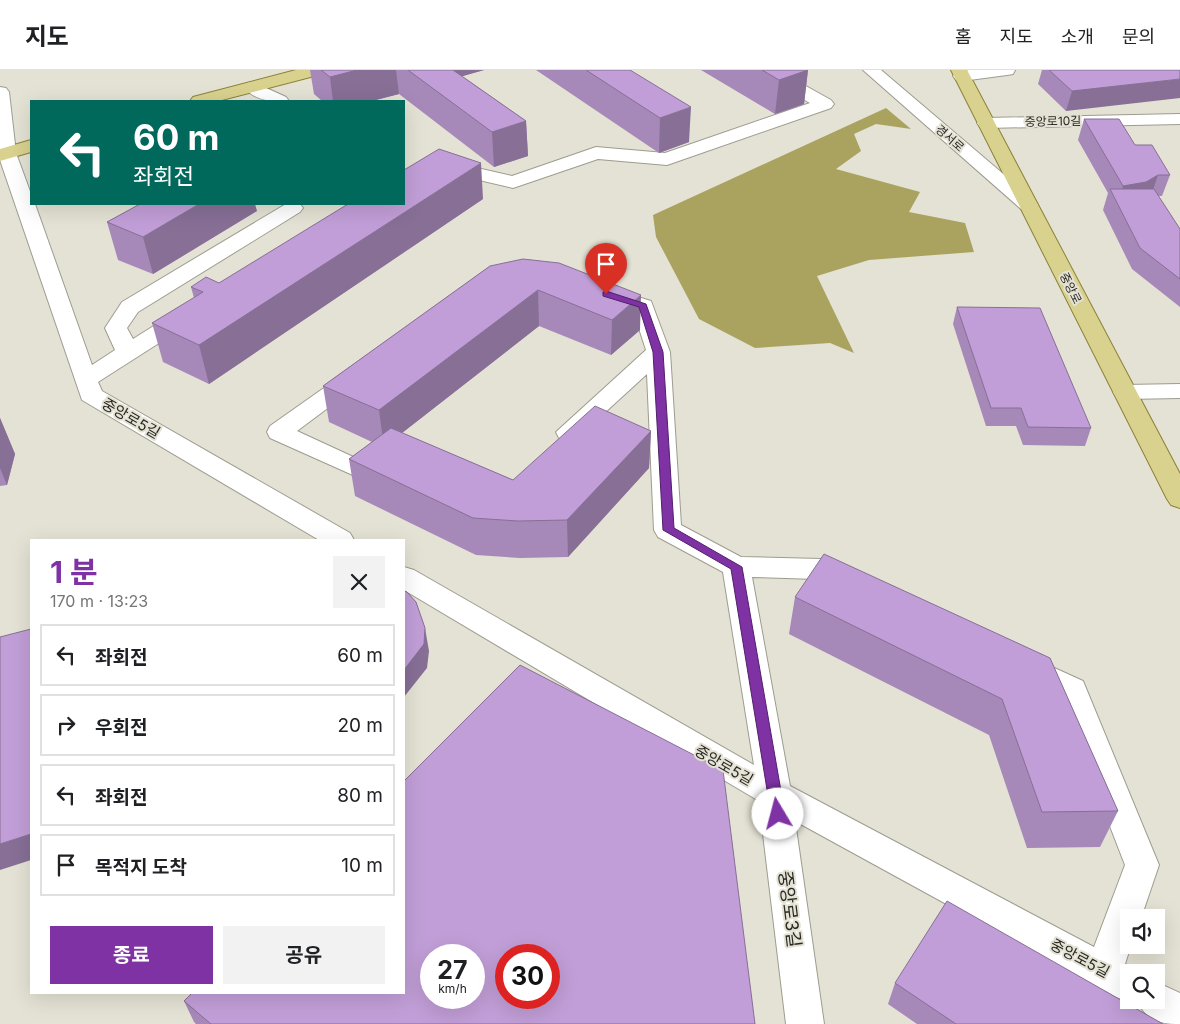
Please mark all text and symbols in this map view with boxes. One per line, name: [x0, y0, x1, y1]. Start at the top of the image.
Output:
text: 지도: [25, 22, 69, 51]
text: 홈: [955, 26, 972, 47]
text: 지도: [1000, 26, 1033, 47]
text: 소개: [1061, 26, 1094, 47]
text: 문의: [1122, 26, 1155, 47]
street label: 중앙로10길: [1025, 113, 1081, 129]
text: 60 m: [133, 116, 220, 158]
icon: left: [50, 120, 115, 185]
street label: 경서로: [933, 121, 967, 155]
text: 좌회전: [133, 163, 194, 189]
pin: [585, 243, 627, 294]
icon: arrive: [592, 250, 620, 278]
street label: 중앙로: [1057, 270, 1085, 306]
street label: 중앙로5길: [98, 394, 164, 442]
text: 1 분: [50, 554, 98, 590]
button: close: [333, 556, 385, 608]
text: 170 m · 13:23: [50, 591, 148, 611]
icon: left: [52, 641, 80, 669]
text: 60 m: [337, 644, 383, 667]
text: 좌회전: [95, 646, 147, 669]
icon: right: [52, 711, 80, 739]
text: 20 m: [337, 714, 383, 737]
text: 우회전: [95, 716, 147, 739]
street label: 중앙로5길: [691, 741, 757, 789]
icon: left: [52, 781, 80, 809]
text: 80 m: [337, 784, 383, 807]
text: 좌회전: [95, 786, 147, 809]
position arrow: [751, 787, 803, 839]
icon: arrive: [52, 851, 80, 879]
text: 10 m: [341, 854, 383, 877]
text: 목적지 도착: [95, 856, 187, 879]
street label: 중앙로3길: [775, 869, 805, 949]
map controls: [1120, 909, 1165, 1009]
button: sound: [1120, 909, 1165, 954]
button: 종료: [50, 926, 213, 984]
button: 공유: [223, 926, 385, 984]
street label: 중앙로5길: [1047, 935, 1113, 981]
speed limit sign: 30: [495, 944, 560, 1009]
text: 27: [437, 955, 468, 985]
button: search: [1120, 964, 1165, 1009]
text: km/h: [438, 981, 467, 996]

